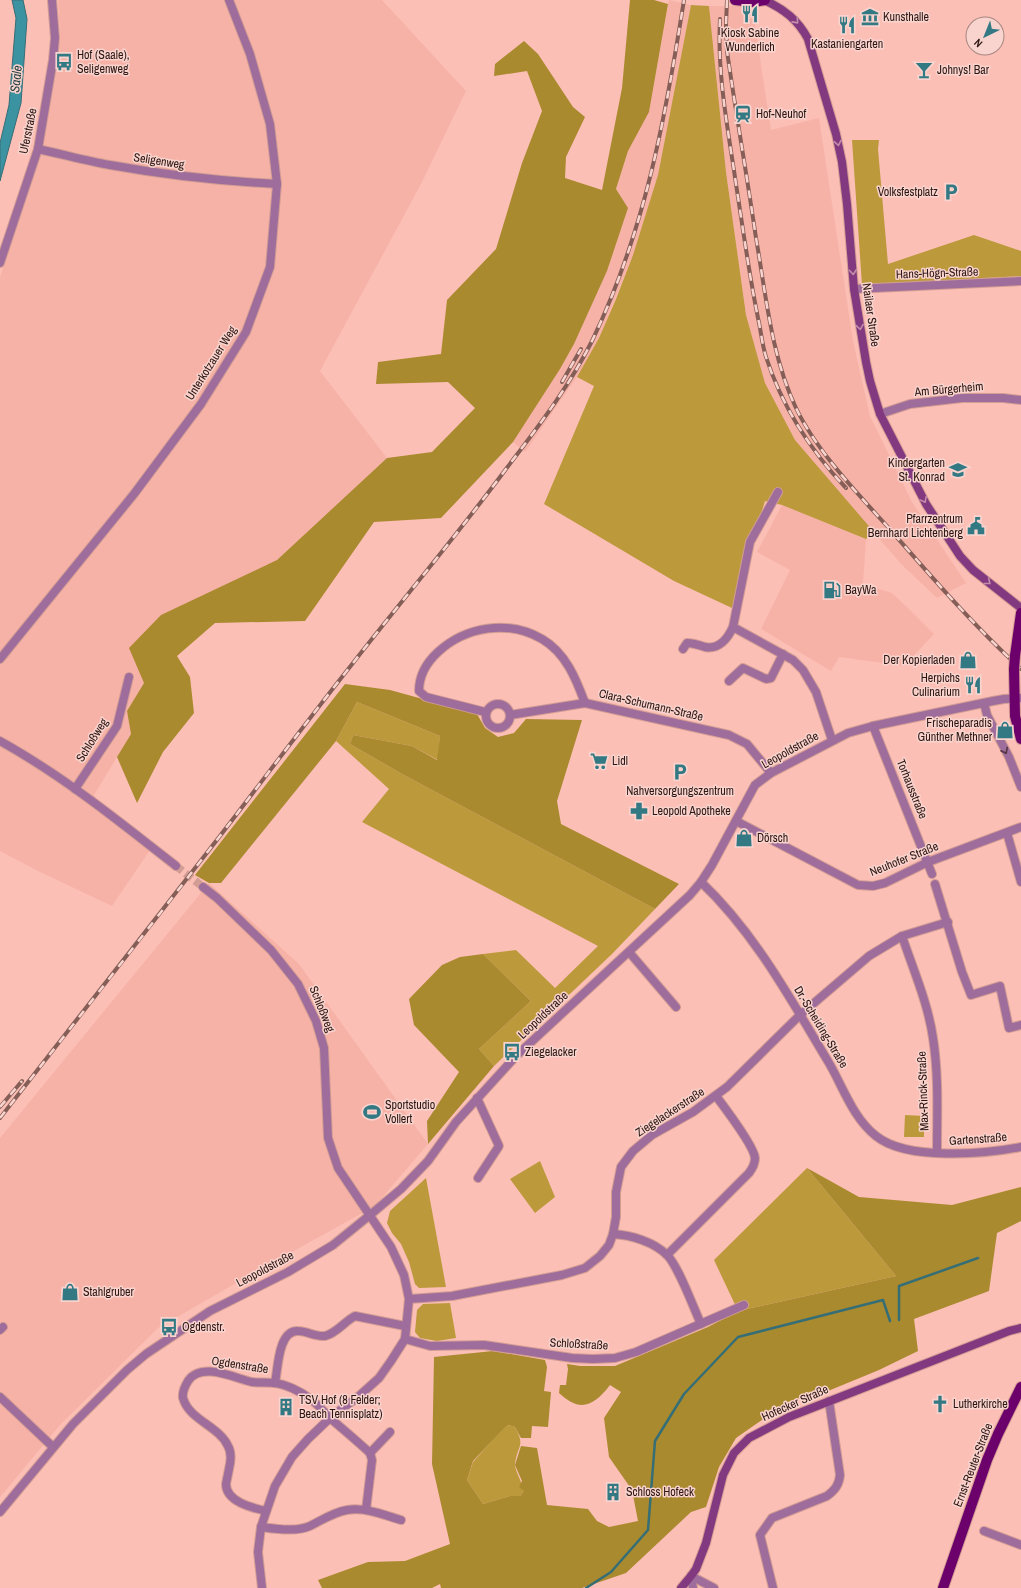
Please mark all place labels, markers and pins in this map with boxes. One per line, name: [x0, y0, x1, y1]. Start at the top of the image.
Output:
restaurant icon: Kiosk Sabine Wunderlich: [740, 4, 760, 24]
museum icon: Kunsthalle: [860, 7, 880, 27]
place label: Kunsthalle: [883, 9, 929, 25]
restaurant icon: Kastaniengarten: [837, 15, 857, 35]
place label: Kiosk Sabine Wunderlich: [721, 25, 779, 55]
place label: Kastaniengarten: [811, 36, 883, 52]
place label: Hof (Saale), Seligenweg: [77, 47, 130, 77]
bus stop icon: Hof (Saale), Seligenweg: [54, 52, 74, 72]
bar icon: Johnys! Bar: [914, 60, 934, 80]
place label: Johnys! Bar: [937, 62, 990, 78]
station icon: Hof-Neuhof: [733, 104, 753, 124]
place label: Hof-Neuhof: [756, 106, 807, 122]
parking icon: Volksfestplatz: [941, 182, 961, 202]
place label: Volksfestplatz: [878, 184, 938, 200]
place label: Kindergarten St. Konrad: [888, 455, 945, 485]
school or university icon: Kindergarten St. Konrad: [948, 460, 968, 480]
place label: Pfarrzentrum Bernhard Lichtenberg: [868, 511, 964, 541]
public building icon: Pfarrzentrum Bernhard Lichtenberg: [966, 516, 986, 536]
fuel station icon: BayWa: [822, 580, 842, 600]
place label: BayWa: [845, 582, 877, 598]
shop icon: Der Kopierladen: [958, 650, 978, 670]
place label: Der Kopierladen: [883, 652, 955, 668]
place label: Herpichs Culinarium: [912, 670, 960, 700]
restaurant icon: Herpichs Culinarium: [963, 675, 983, 695]
place label: Frischeparadis Günther Methner: [918, 715, 993, 745]
shop icon: Frischeparadis Günther Methner: [995, 720, 1015, 740]
supermarket icon: Lidl: [589, 751, 609, 771]
place label: Lidl: [612, 753, 628, 769]
parking icon: Nahversorgungszentrum: [670, 762, 690, 782]
place label: Nahversorgungszentrum: [626, 783, 734, 799]
pharmacy icon: Leopold Apotheke: [629, 801, 649, 821]
place label: Leopold Apotheke: [652, 803, 731, 819]
shop icon: Dörsch: [734, 828, 754, 848]
place label: Dörsch: [757, 830, 788, 846]
bus stop icon: Ziegelacker: [502, 1042, 522, 1062]
place label: Ziegelacker: [525, 1044, 577, 1060]
place label: Sportstudio Vollert: [385, 1097, 435, 1127]
sports icon: Sportstudio Vollert: [362, 1102, 382, 1122]
shop icon: Stahlgruber: [60, 1282, 80, 1302]
place label: Stahlgruber: [83, 1284, 135, 1300]
bus stop icon: Ogdenstr.: [159, 1317, 179, 1337]
place label: Ogdenstr.: [182, 1319, 225, 1335]
place label: TSV Hof (8 Felder; Beach Tennisplatz): [299, 1392, 383, 1422]
church icon: Lutherkirche: [930, 1394, 950, 1414]
place label: Lutherkirche: [953, 1396, 1008, 1412]
building icon: TSV Hof (8 Felder; Beach Tennisplatz): [276, 1397, 296, 1417]
building icon: Schloss Hofeck: [603, 1482, 623, 1502]
place label: Schloss Hofeck: [626, 1484, 694, 1500]

